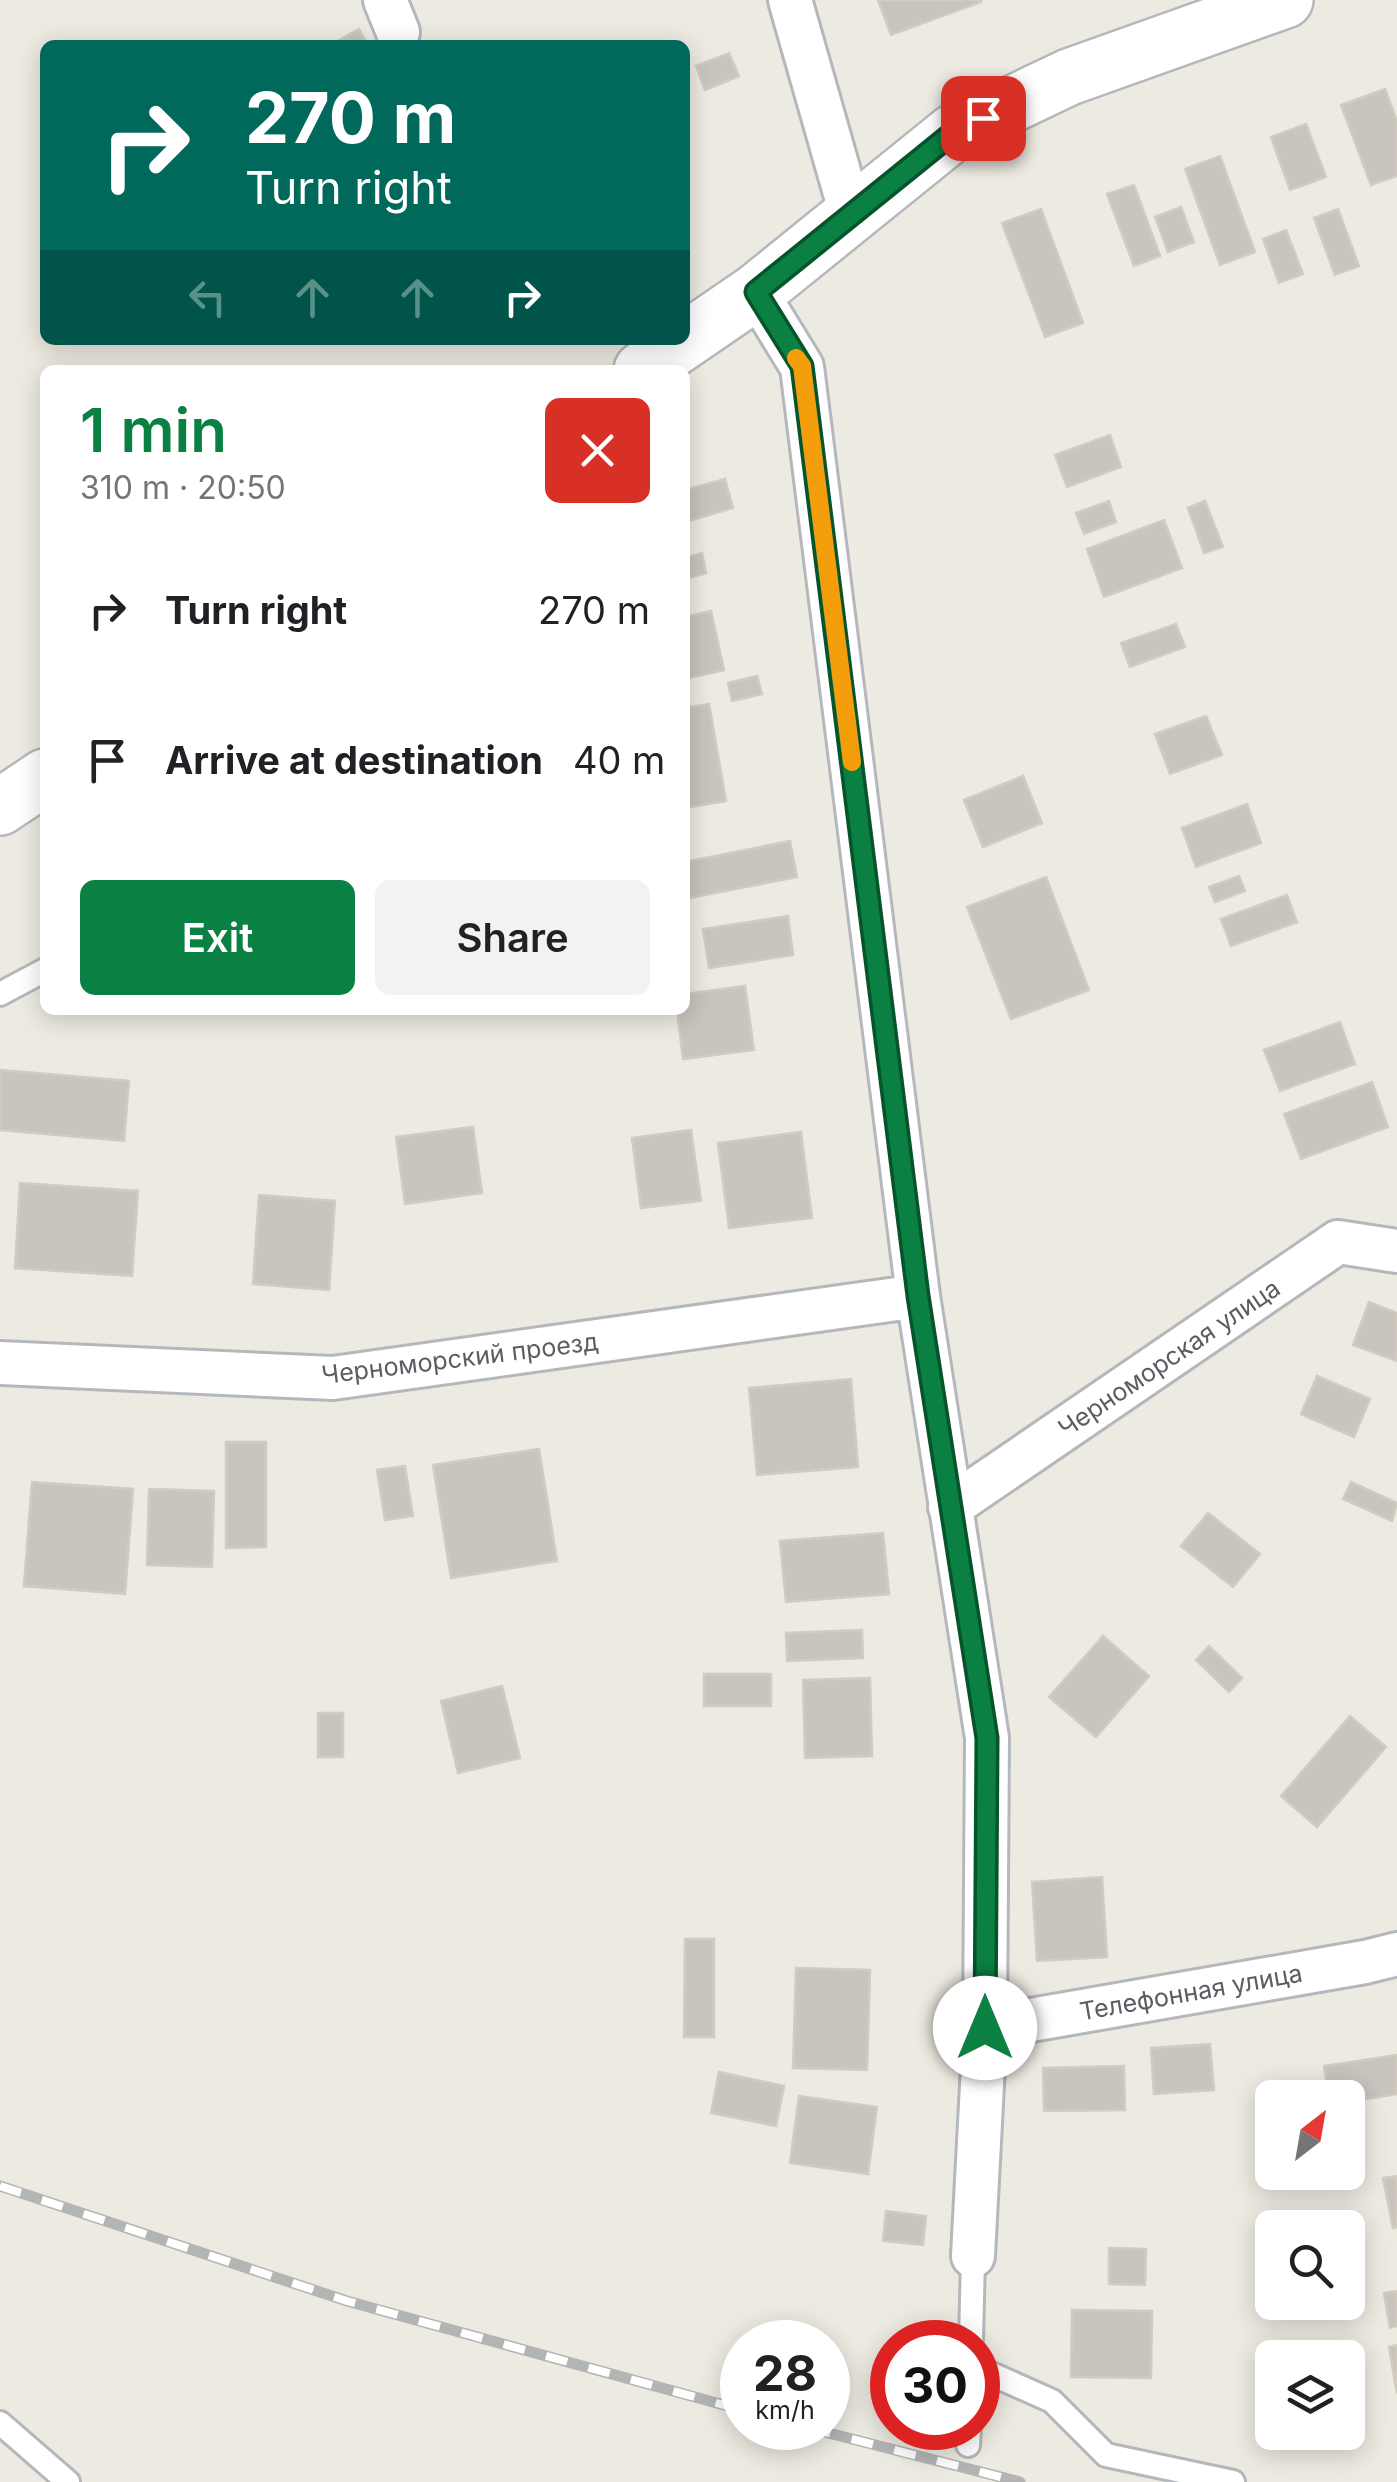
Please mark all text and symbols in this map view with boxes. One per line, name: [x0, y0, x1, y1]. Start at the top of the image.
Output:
text: 270 m: [245, 75, 456, 160]
pin: [941, 76, 1026, 161]
icon: right: [80, 80, 210, 210]
icon: arrive: [956, 91, 1011, 146]
text: Turn right: [245, 160, 452, 215]
icon: left: [180, 270, 235, 325]
icon: ahead: [285, 270, 340, 325]
icon: ahead: [390, 270, 445, 325]
icon: right: [495, 270, 550, 325]
text: 1 min: [80, 394, 227, 466]
button: close: [545, 398, 650, 503]
text: 310 m · 20:50: [80, 468, 286, 507]
icon: right: [80, 583, 135, 638]
text: Turn right: [165, 587, 347, 633]
text: 270 m: [538, 587, 650, 633]
icon: arrive: [80, 733, 135, 788]
text: Arrive at destination: [165, 737, 543, 783]
text: 40 m: [573, 737, 665, 783]
button: Exit: [80, 880, 355, 995]
button: Share: [375, 880, 650, 995]
street label: Черноморская улица: [1053, 1273, 1285, 1443]
street label: Черноморский проезд: [320, 1326, 600, 1390]
street label: Телефонная улица: [1077, 1958, 1305, 2026]
position arrow: [933, 1976, 1037, 2080]
north arrow: [1255, 2080, 1365, 2190]
map controls: [1255, 2080, 1365, 2450]
button: search: [1255, 2210, 1365, 2320]
speed limit sign: 30: [870, 2320, 1000, 2450]
button: layers: [1255, 2340, 1365, 2450]
text: 28: [753, 2343, 817, 2403]
text: km/h: [755, 2395, 815, 2425]

